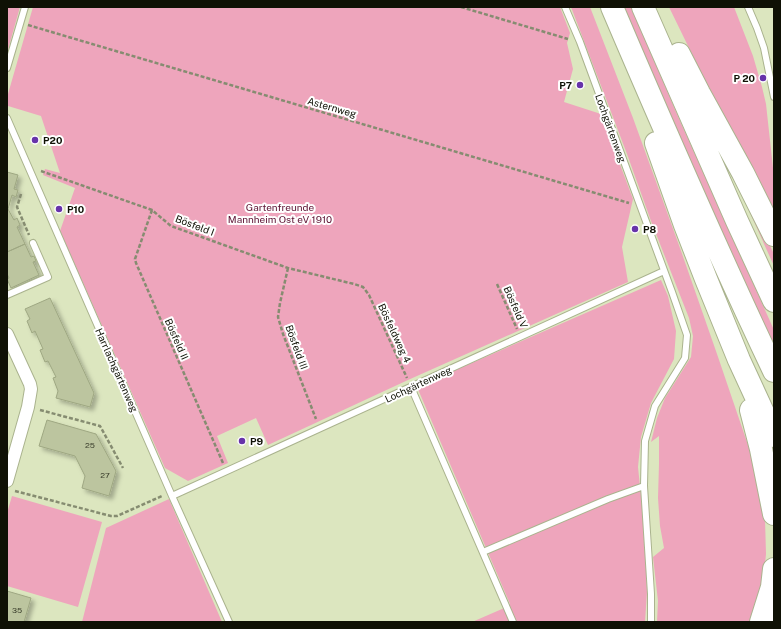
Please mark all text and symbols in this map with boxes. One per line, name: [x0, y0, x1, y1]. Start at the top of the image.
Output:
place label: P 20: [733, 72, 756, 84]
marker: P 20: [758, 73, 768, 83]
place label: P7: [559, 79, 572, 91]
marker: P7: [575, 80, 585, 90]
street label: Lochgärtenweg: [593, 92, 629, 164]
street label: Asternweg: [306, 94, 358, 120]
place label: P20: [43, 134, 63, 146]
marker: P20: [30, 135, 40, 145]
park label: Gartenfreunde Mannheim Ost eV 1910: [228, 201, 332, 225]
place label: P10: [67, 203, 85, 215]
marker: P10: [54, 204, 64, 214]
street label: Bösfeld I: [174, 212, 216, 238]
place label: P8: [643, 223, 657, 235]
marker: P8: [630, 224, 640, 234]
street label: Bösfeld V: [501, 284, 531, 330]
street label: Bösfeldweg 4: [376, 301, 414, 365]
street label: Bösfeld II: [163, 317, 191, 361]
street label: Bösfeld III: [283, 323, 311, 371]
street label: Harrlachgärtenweg: [93, 326, 141, 414]
street label: Lochgärtenweg: [383, 363, 453, 405]
place label: P9: [250, 435, 264, 447]
marker: P9: [237, 436, 247, 446]
house number: 25: [85, 440, 95, 450]
house number: 27: [100, 470, 110, 480]
house number: 35: [12, 605, 22, 615]

